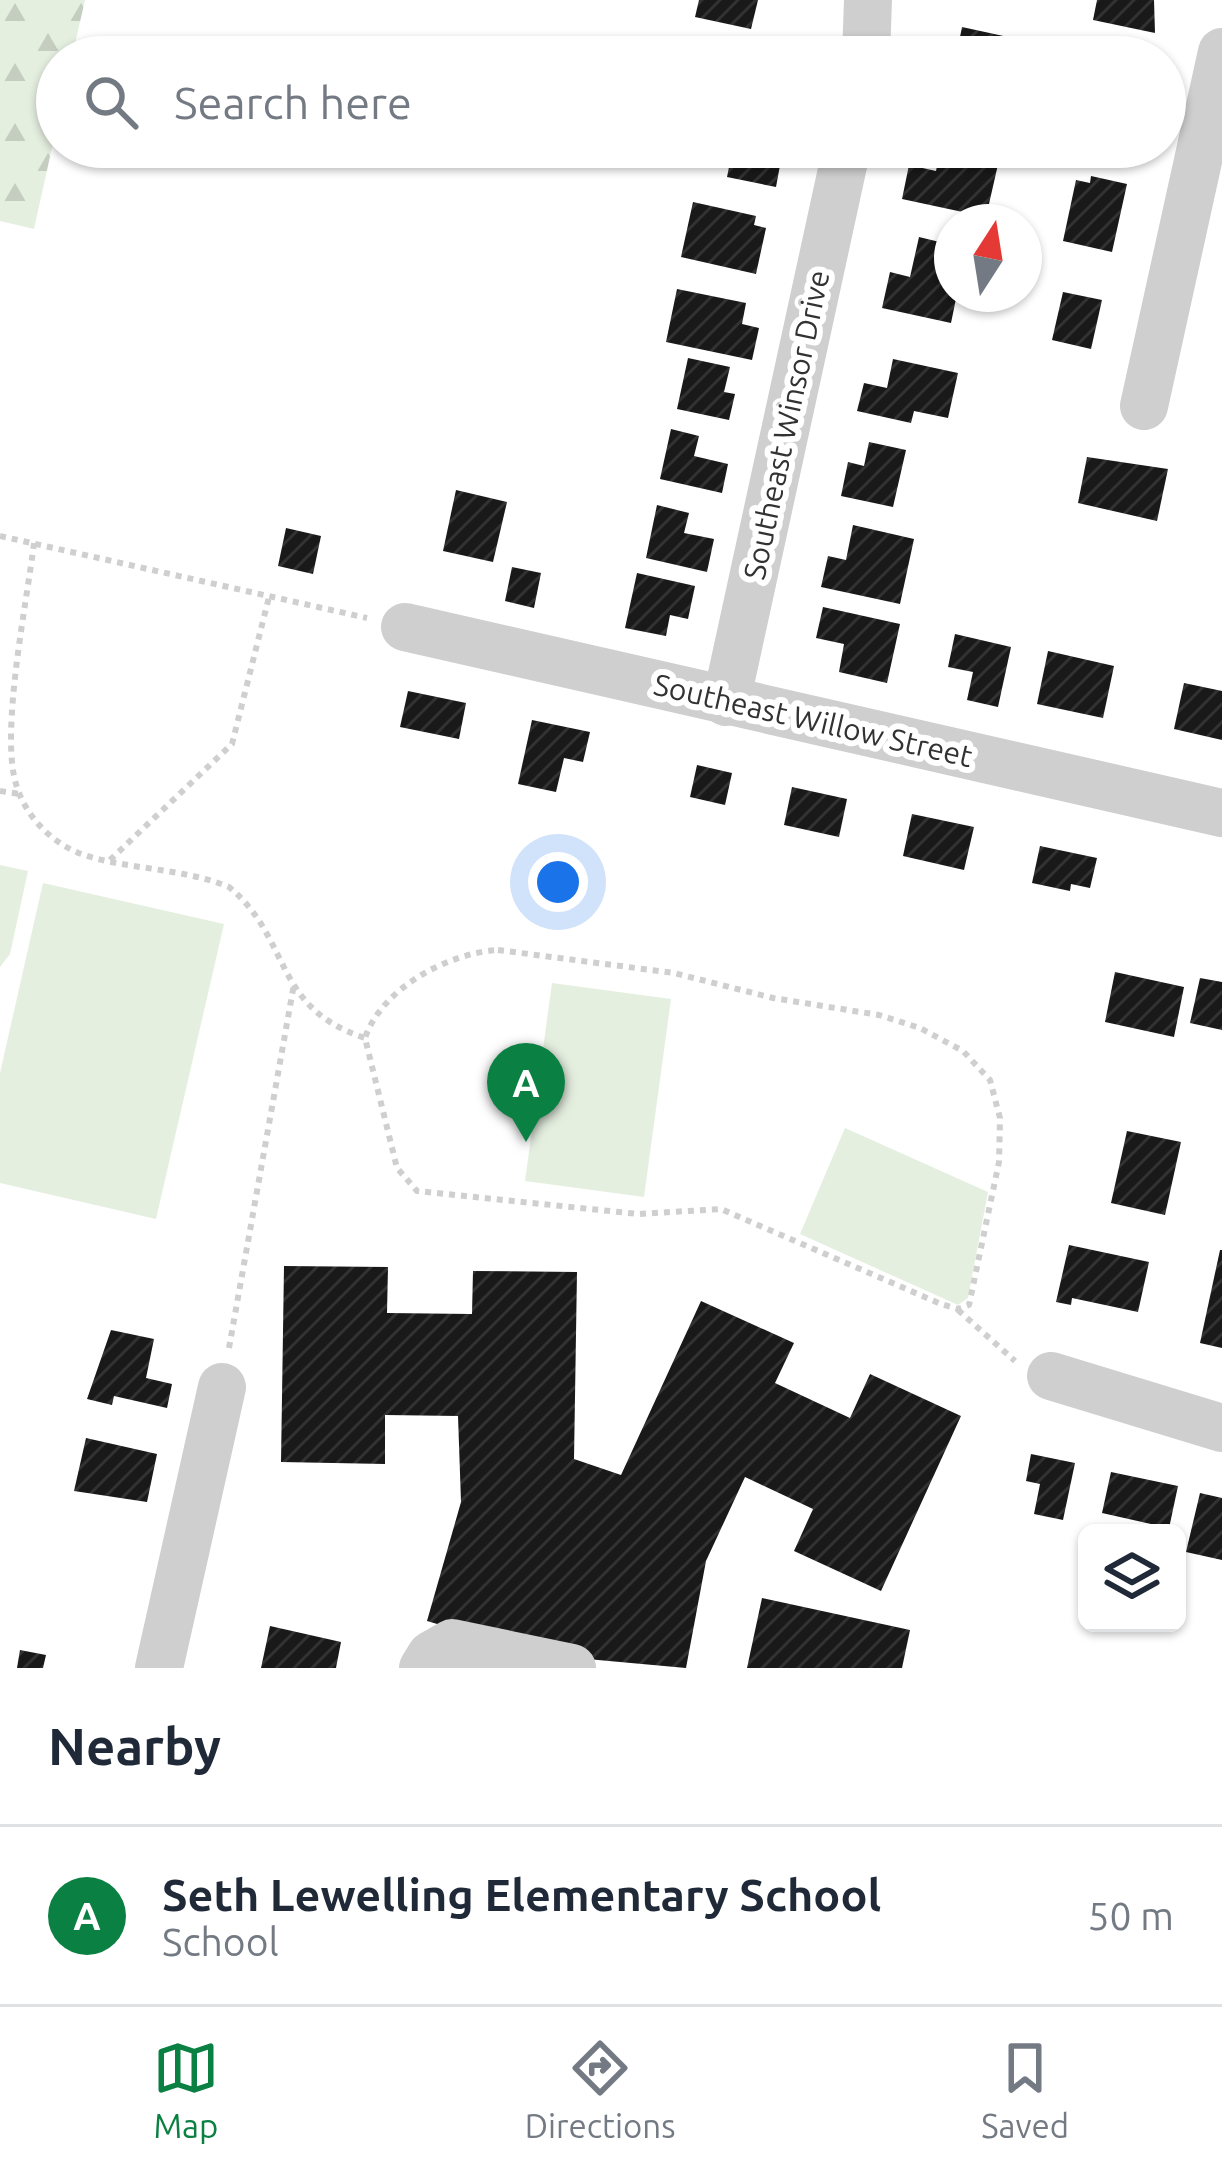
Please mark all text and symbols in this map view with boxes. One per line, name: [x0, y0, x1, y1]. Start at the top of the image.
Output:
search box: [36, 36, 1186, 168]
icon: search: [78, 69, 144, 135]
text: Search here: [174, 77, 412, 128]
north arrow: [934, 204, 1042, 312]
street label: Southeast Winsor Drive: [737, 267, 835, 583]
street label: Southeast Willow Street: [651, 667, 976, 773]
your location: [528, 852, 588, 912]
pin: A: [487, 1043, 565, 1142]
map controls: [1078, 1524, 1186, 1632]
button: layers: [1078, 1524, 1186, 1632]
text: Nearby: [48, 1717, 221, 1775]
text: Seth Lewelling Elementary School: [162, 1869, 881, 1920]
text: A: [73, 1894, 101, 1937]
text: 50 m: [1087, 1894, 1174, 1937]
text: School: [162, 1920, 279, 1963]
tab: Map: [153, 2035, 219, 2144]
tab: Directions: [525, 2035, 675, 2144]
tab: Saved: [981, 2035, 1069, 2144]

